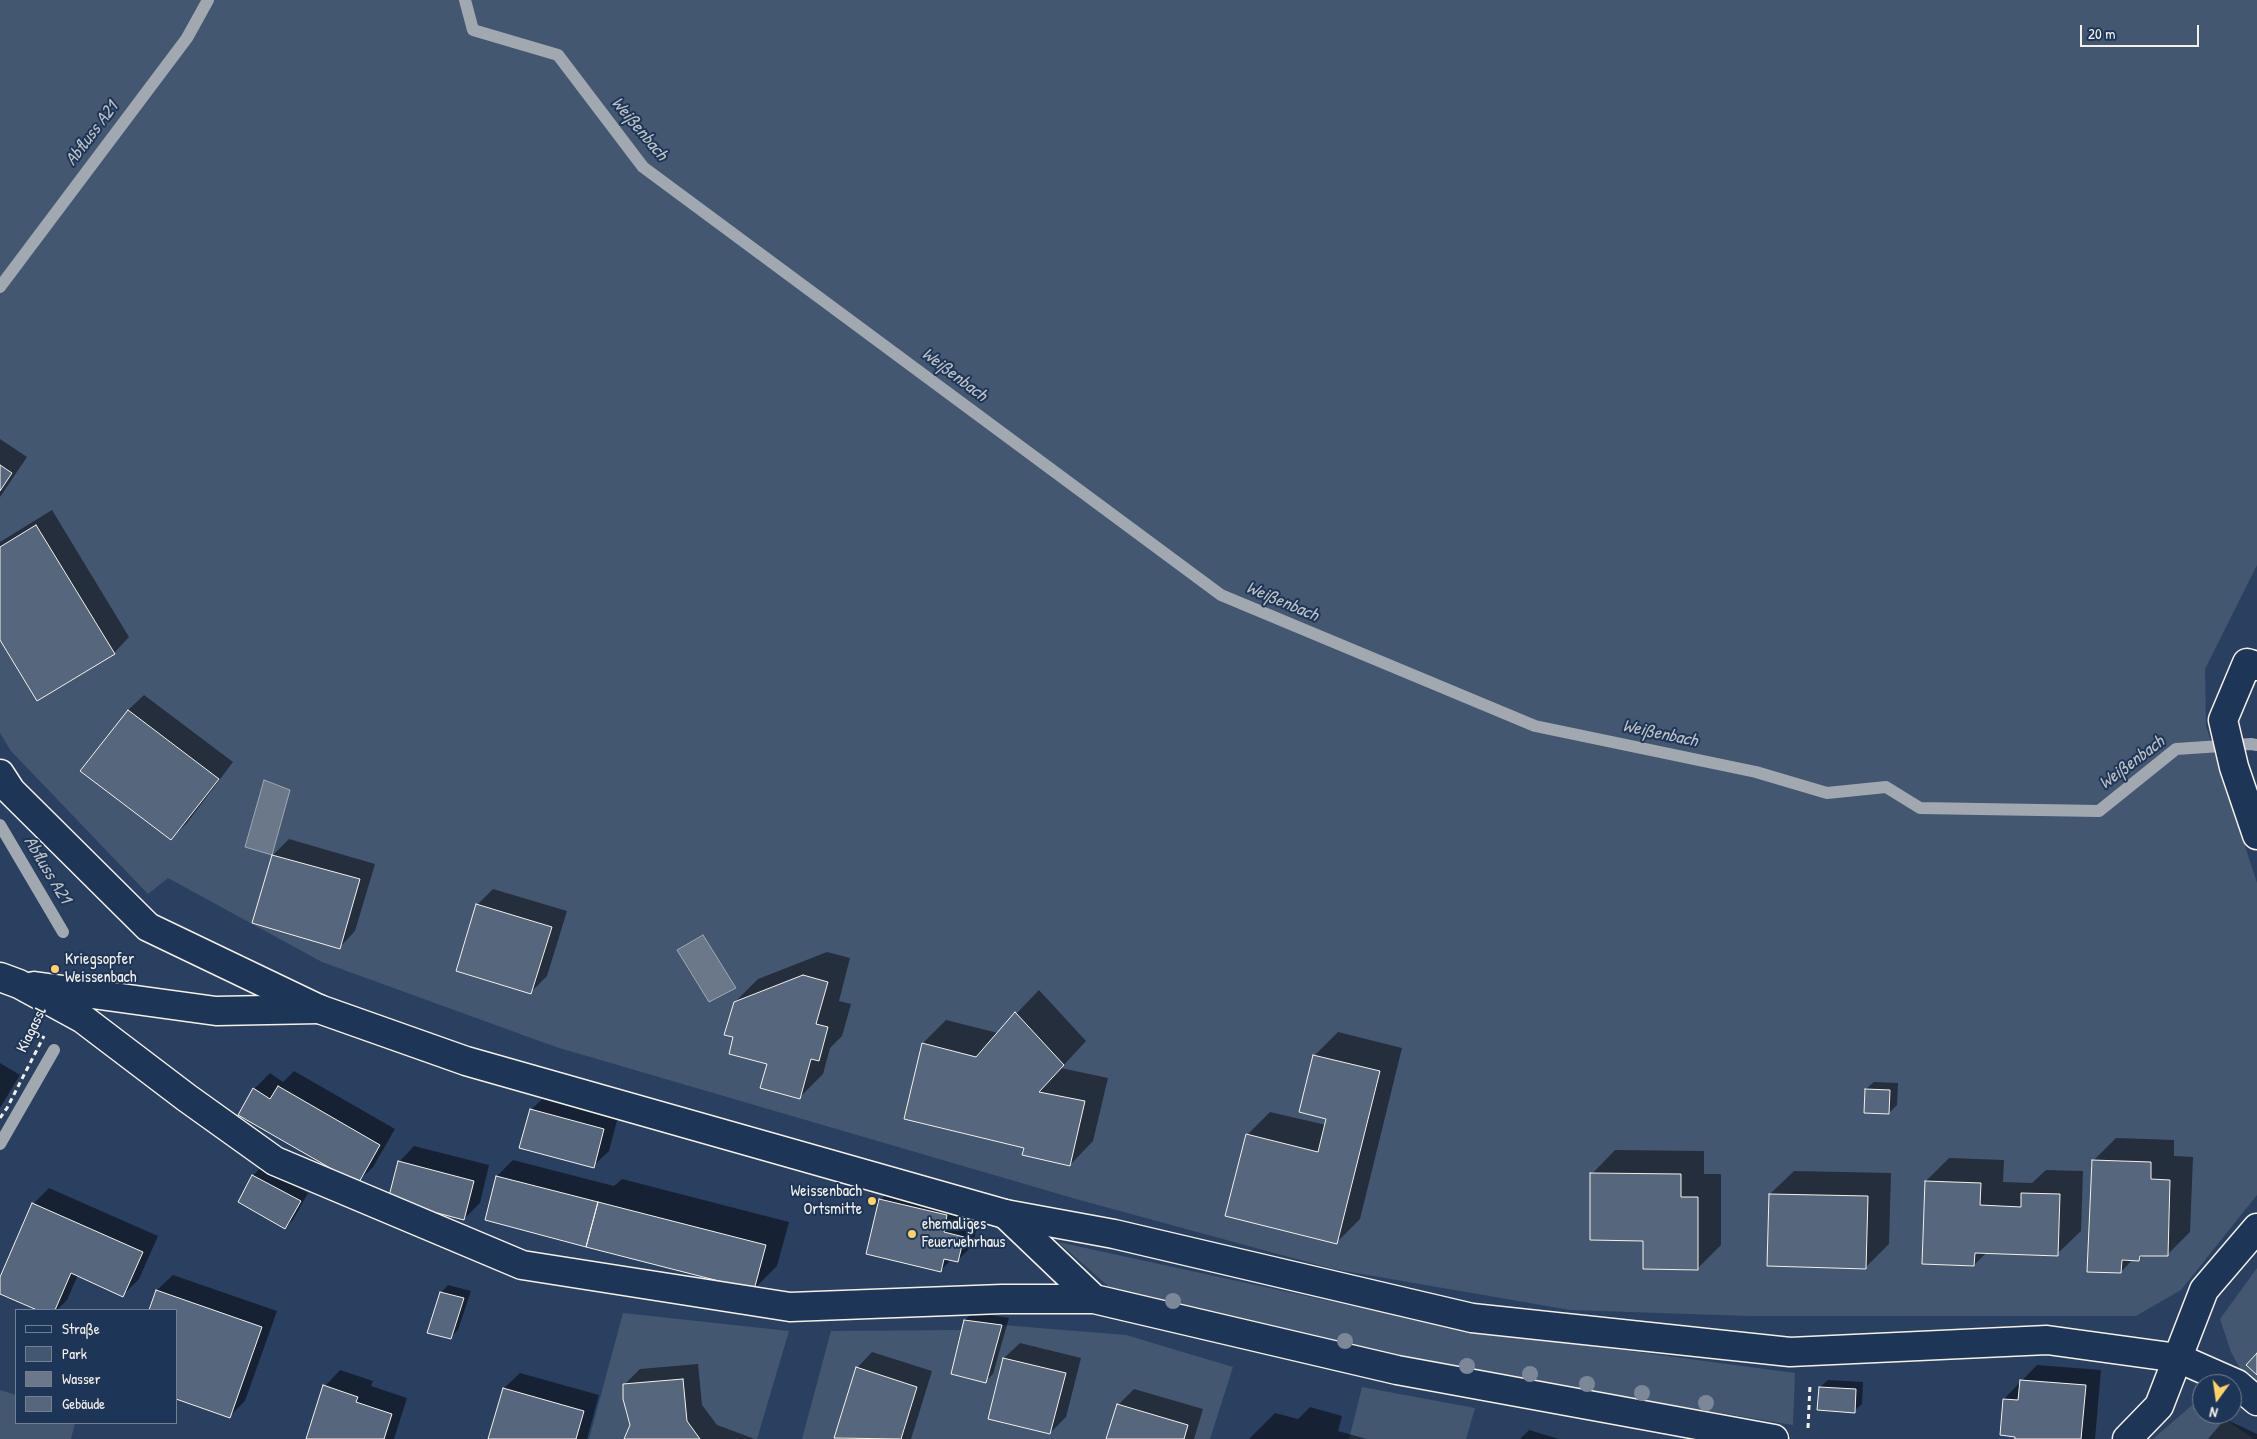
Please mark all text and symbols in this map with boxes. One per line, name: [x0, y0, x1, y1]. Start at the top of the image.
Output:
scale bar: [2082, 15, 2201, 47]
text: 20 m: [2088, 23, 2115, 44]
water label: Weißenbach: [606, 93, 672, 165]
water label: Abfluss A21: [61, 98, 123, 170]
water label: Weißenbach: [917, 343, 991, 407]
water label: Weißenbach: [1243, 577, 1321, 627]
water label: Weißenbach: [1621, 716, 1699, 752]
water label: Weißenbach: [2095, 731, 2169, 795]
water label: Abfluss A21: [19, 833, 75, 907]
place label: Kriegsopfer Weissenbach: [65, 950, 137, 988]
marker: Kriegsopfer Weissenbach: [49, 963, 61, 975]
street label: Kiagassl: [13, 1004, 51, 1056]
place label: Weissenbach Ortsmitte: [790, 1182, 862, 1220]
marker: Weissenbach Ortsmitte: [866, 1195, 878, 1207]
place label: ehemaliges Feuerwehrhaus: [922, 1215, 1006, 1253]
marker: ehemaliges Feuerwehrhaus: [906, 1228, 918, 1240]
legend: [15, 1309, 178, 1424]
text: Straße: [62, 1318, 100, 1339]
text: Park: [62, 1343, 87, 1364]
text: Wasser: [62, 1368, 100, 1389]
north arrow: [2192, 1374, 2242, 1424]
text: Gebäude: [62, 1393, 105, 1414]
text: N: [2208, 1403, 2219, 1423]

